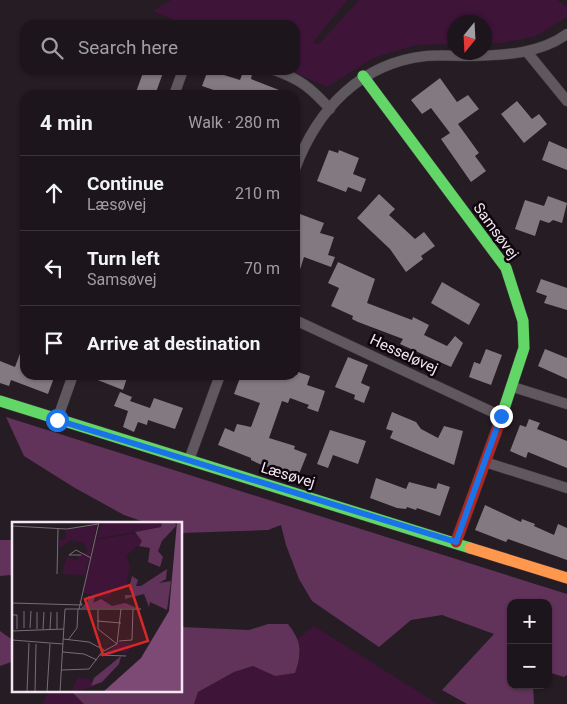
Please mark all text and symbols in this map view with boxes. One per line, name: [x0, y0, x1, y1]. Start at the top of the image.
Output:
north arrow: [447, 15, 492, 60]
search box: [20, 20, 300, 75]
icon: search: [38, 34, 66, 62]
text: Search here: [78, 36, 178, 59]
text: 4 min: [40, 111, 93, 135]
text: Walk · 280 m: [188, 113, 280, 132]
text: Continue: [87, 172, 164, 195]
icon: ahead: [40, 179, 68, 207]
text: 210 m: [235, 184, 280, 203]
text: Læsøvej: [87, 195, 146, 214]
street label: Samsøvej: [470, 199, 522, 263]
text: Turn left: [87, 247, 160, 270]
icon: left: [40, 254, 68, 282]
text: 70 m: [244, 259, 280, 278]
text: Samsøvej: [87, 270, 157, 289]
icon: arrive: [40, 329, 68, 357]
street label: Hesseløvej: [367, 330, 441, 378]
text: Arrive at destination: [87, 332, 260, 355]
route end: [490, 405, 513, 428]
route start: [46, 409, 69, 432]
street label: Læsøvej: [259, 458, 317, 492]
inset map: [12, 522, 182, 692]
map controls: [507, 599, 552, 689]
button: +: [507, 599, 552, 644]
button: −: [507, 644, 552, 689]

